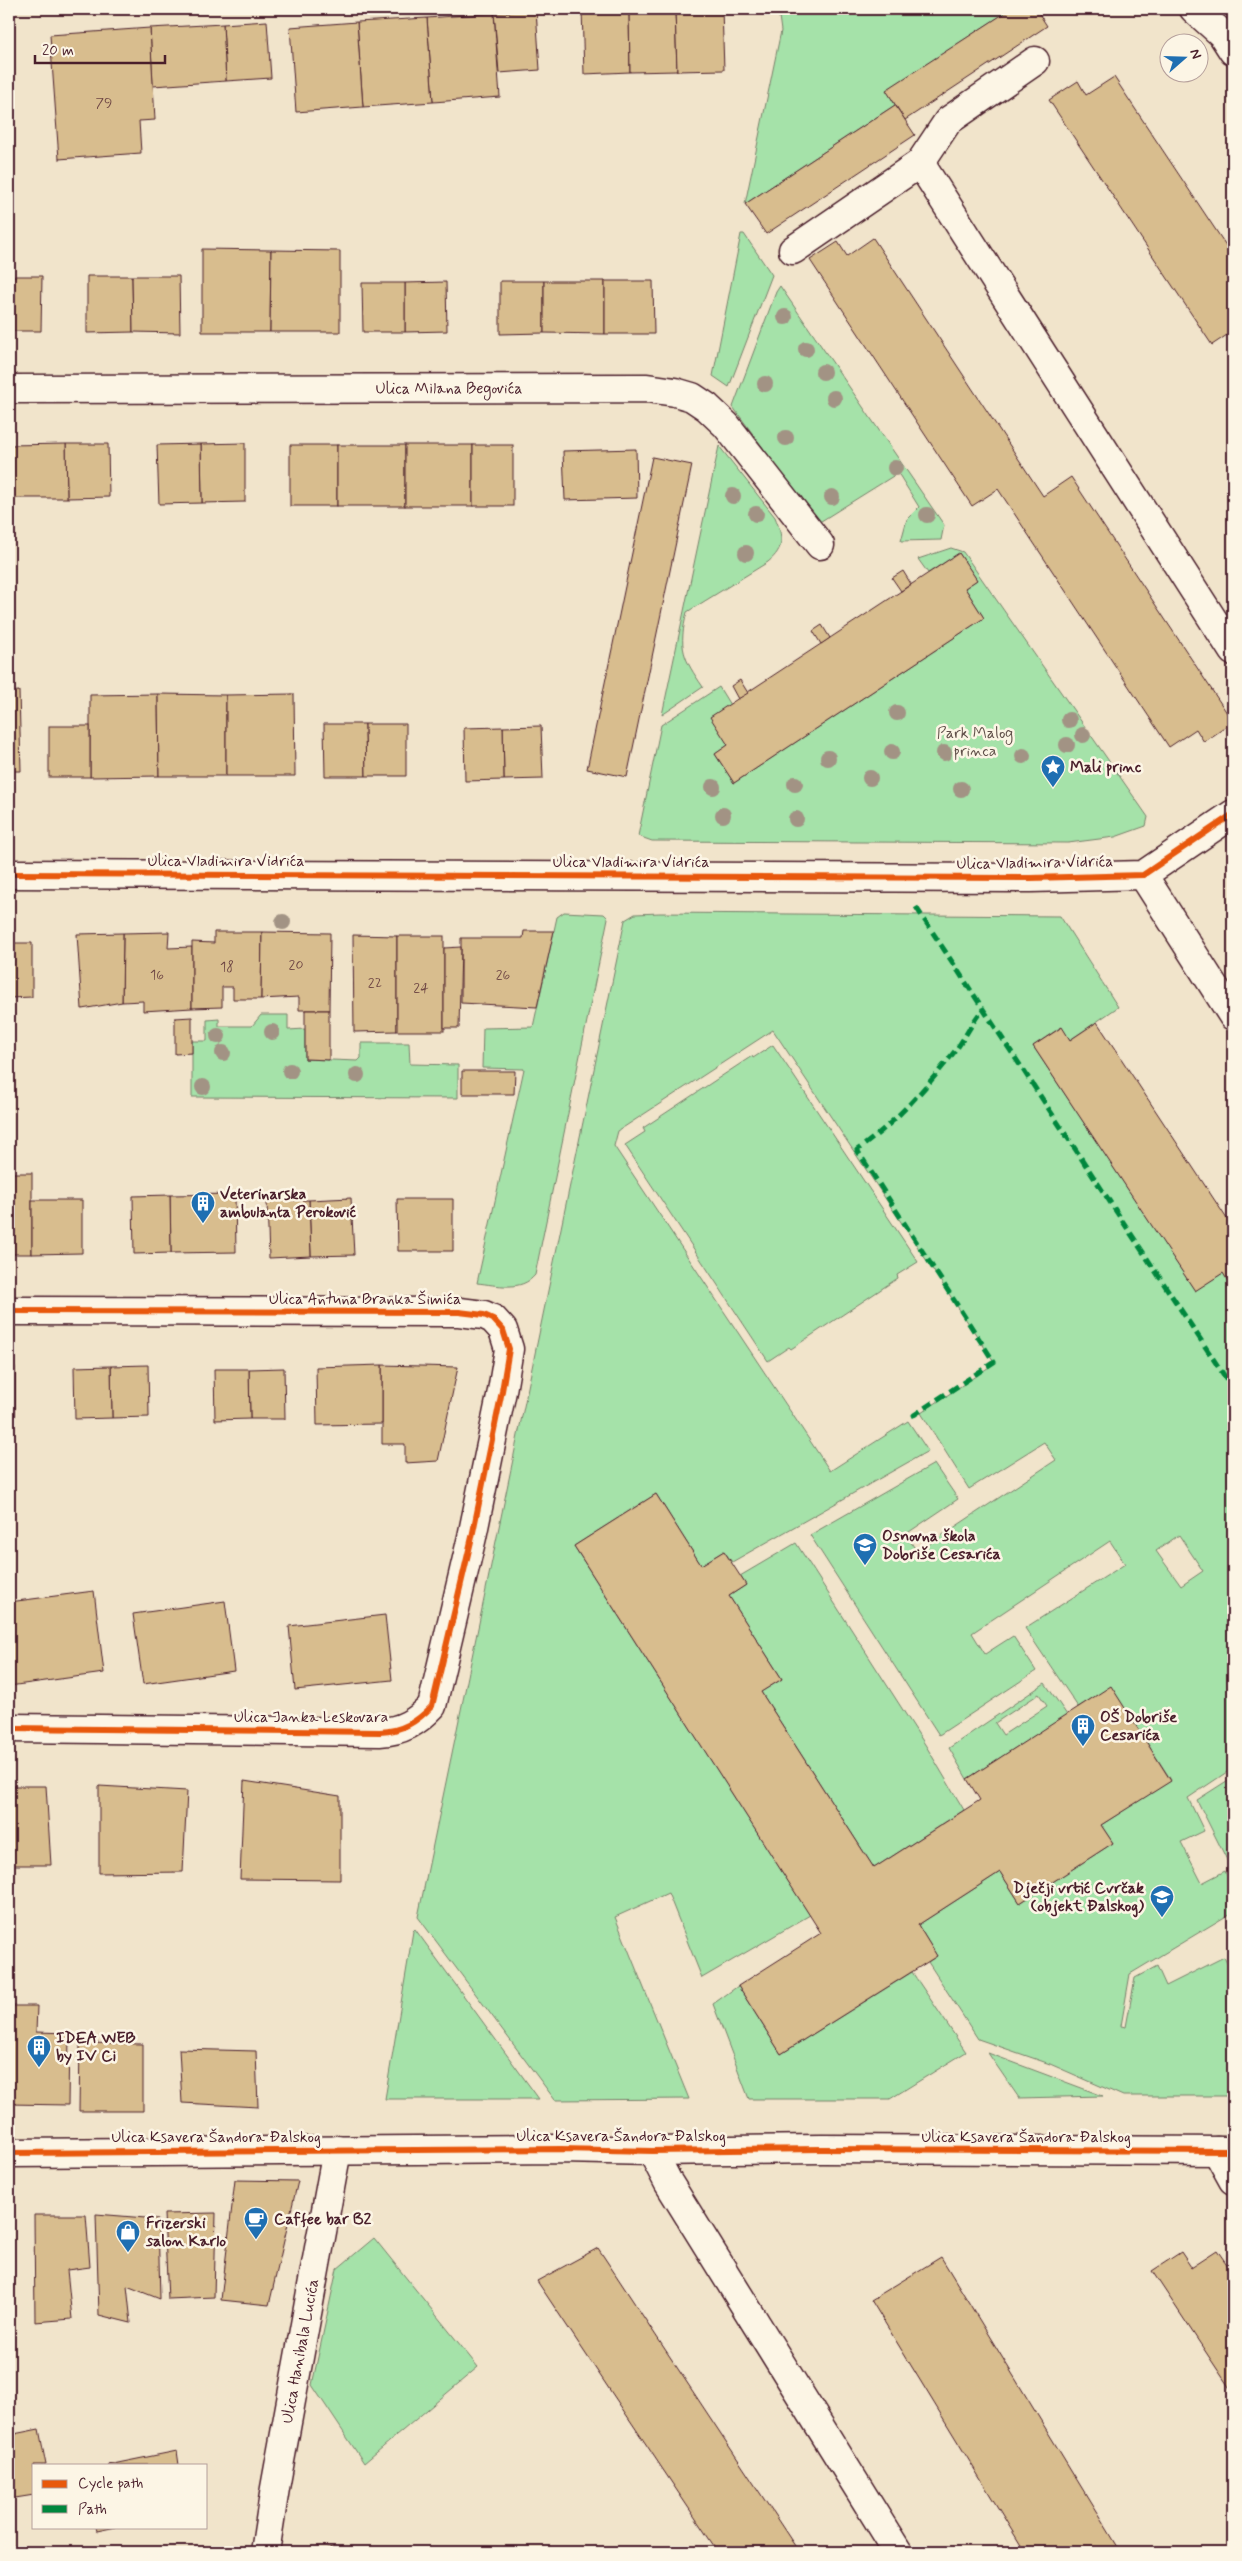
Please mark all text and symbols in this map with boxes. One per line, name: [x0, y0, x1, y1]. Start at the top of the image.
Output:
scale bar: [35, 32, 165, 64]
north arrow: [1160, 32, 1210, 82]
text: 20 m: [42, 41, 74, 61]
text: N: [1185, 46, 1205, 61]
house number: 79: [96, 94, 112, 112]
street label: Ulica Milana Begovića: [375, 378, 523, 400]
park label: Park Malog princa: [937, 723, 1013, 762]
place icon: Mali princ: [1040, 754, 1066, 788]
place label: Mali princ: [1070, 757, 1142, 778]
street label: Ulica Vladimira Vidrića: [148, 851, 304, 872]
street label: Ulica Vladimira Vidrića: [956, 851, 1114, 875]
street label: Ulica Vladimira Vidrića: [553, 852, 709, 873]
house number: 20: [289, 956, 303, 974]
house number: 18: [220, 958, 234, 976]
house number: 16: [150, 966, 164, 984]
house number: 26: [496, 966, 511, 984]
house number: 22: [368, 974, 382, 992]
house number: 24: [413, 979, 429, 997]
place label: Veterinarska ambulanta Peroković: [220, 1184, 357, 1223]
building icon: Veterinarska ambulanta Peroković: [190, 1190, 216, 1224]
street label: Ulica Antuna Branka Šimića: [269, 1289, 461, 1310]
place label: Osnovna škola Dobriše Cesarića: [882, 1526, 1001, 1565]
school or university icon: Osnovna škola Dobriše Cesarića: [852, 1532, 878, 1566]
street label: Ulica Janka Leskovara: [234, 1707, 388, 1728]
place label: OŠ Dobriše Cesarića: [1100, 1707, 1177, 1746]
building icon: OŠ Dobriše Cesarića: [1070, 1713, 1096, 1747]
place label: Dječji vrtić Cvrčak (objekt Đalskog): [1013, 1878, 1144, 1918]
school or university icon: Dječji vrtić Cvrčak (objekt Đalskog): [1149, 1884, 1175, 1918]
place label: IDEA WEB by IV Ci: [56, 2028, 136, 2067]
building icon: IDEA WEB by IV Ci: [26, 2034, 52, 2068]
street label: Ulica Ksavera Šandora Đalskog: [516, 2126, 726, 2147]
street label: Ulica Ksavera Šandora Đalskog: [111, 2127, 321, 2148]
street label: Ulica Ksavera Šandora Đalskog: [921, 2127, 1131, 2148]
cafe icon: Caffee bar B2: [243, 2206, 269, 2240]
place label: Caffee bar B2: [274, 2209, 372, 2230]
place label: Frizerski salon Karlo: [145, 2213, 226, 2252]
shop icon: Frizerski salon Karlo: [115, 2219, 141, 2253]
street label: Ulica Hanibala Lucića: [277, 2277, 324, 2425]
legend: [32, 2464, 208, 2528]
text: Cycle path: [78, 2474, 143, 2494]
text: Path: [78, 2500, 107, 2520]

